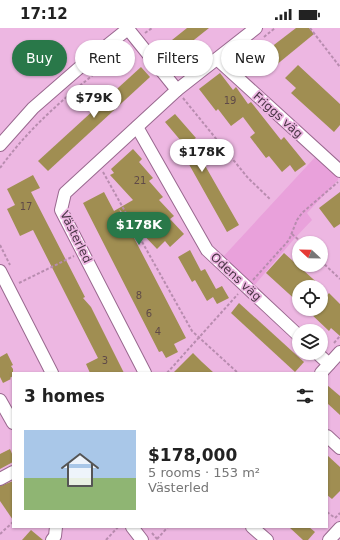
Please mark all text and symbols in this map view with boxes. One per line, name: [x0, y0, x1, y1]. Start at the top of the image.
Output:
text: 17:12: [20, 5, 68, 23]
chip: Buy: [12, 40, 67, 76]
chip: Rent: [75, 40, 135, 76]
chip: Filters: [143, 40, 213, 76]
chip: New: [221, 40, 279, 76]
pin: $79K: [70, 85, 118, 119]
street label: Friggs väg: [250, 89, 306, 141]
text: $79K: [75, 90, 113, 105]
house number: 19: [224, 95, 236, 106]
pin: $178K: [174, 139, 230, 173]
text: $178K: [179, 144, 225, 159]
house number: 21: [134, 175, 146, 186]
house number: 17: [20, 201, 32, 212]
street label: Västerled: [57, 209, 95, 265]
pin: $178K: [111, 212, 167, 246]
text: $178K: [116, 217, 162, 232]
north arrow: [292, 236, 328, 272]
map controls: [292, 236, 328, 360]
street label: Odens väg: [208, 250, 264, 304]
button: locate: [292, 280, 328, 316]
house number: 8: [136, 290, 142, 301]
house number: 6: [146, 308, 152, 319]
button: layers: [292, 324, 328, 360]
house number: 4: [155, 326, 161, 337]
house number: 3: [102, 355, 108, 366]
icon: filters: [294, 385, 316, 407]
text: 3 homes: [24, 386, 105, 406]
text: $178,000: [148, 445, 237, 465]
icon: home: [56, 446, 104, 494]
text: 5 rooms · 153 m²: [148, 465, 260, 480]
text: Västerled: [148, 480, 209, 495]

